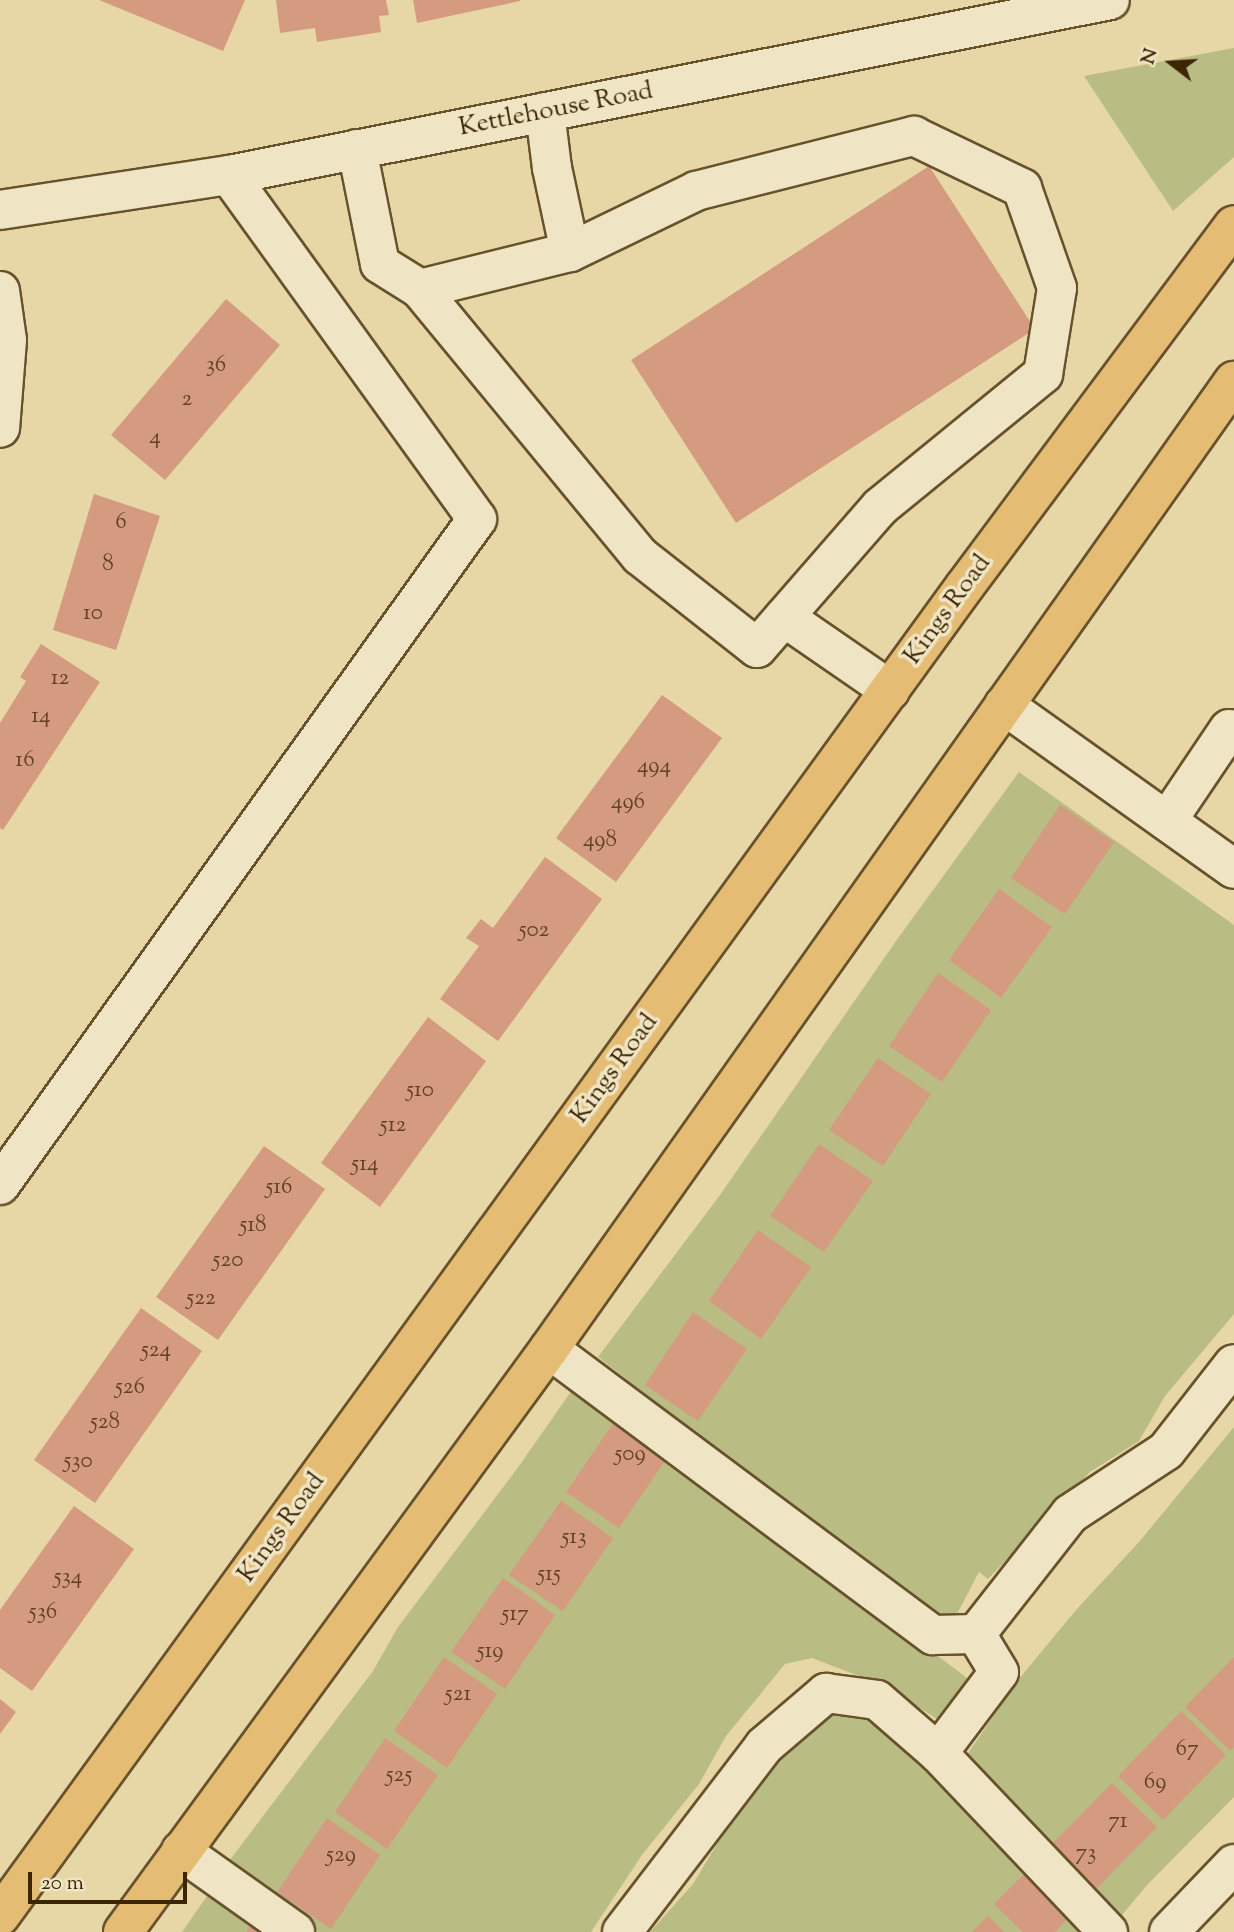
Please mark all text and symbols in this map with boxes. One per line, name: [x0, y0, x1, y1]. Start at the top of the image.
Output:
north arrow: [1136, 28, 1206, 98]
text: N: [1135, 46, 1166, 68]
street label: Kettlehouse Road: [456, 76, 656, 144]
house number: 36: [206, 352, 226, 380]
house number: 2: [182, 386, 192, 414]
house number: 4: [149, 424, 161, 452]
house number: 6: [115, 509, 127, 537]
street label: Kings Road: [898, 549, 998, 671]
house number: 8: [102, 551, 114, 579]
house number: 10: [83, 600, 103, 628]
house number: 12: [51, 665, 69, 693]
house number: 14: [31, 703, 51, 731]
house number: 16: [15, 747, 35, 775]
house number: 494: [637, 753, 671, 781]
house number: 496: [611, 789, 645, 817]
house number: 498: [583, 827, 617, 855]
house number: 502: [519, 917, 549, 945]
street label: Kings Road: [565, 1008, 665, 1130]
house number: 510: [406, 1077, 434, 1105]
house number: 512: [380, 1112, 406, 1140]
house number: 514: [351, 1151, 379, 1179]
house number: 516: [265, 1174, 293, 1202]
house number: 518: [239, 1212, 267, 1240]
house number: 520: [213, 1247, 243, 1275]
house number: 522: [186, 1285, 216, 1313]
house number: 524: [141, 1337, 171, 1365]
house number: 526: [115, 1374, 145, 1402]
house number: 528: [90, 1409, 120, 1437]
house number: 509: [614, 1441, 646, 1469]
house number: 530: [63, 1448, 93, 1476]
street label: Kings Road: [232, 1467, 332, 1589]
house number: 513: [562, 1524, 586, 1552]
house number: 515: [537, 1561, 561, 1589]
house number: 534: [54, 1564, 82, 1592]
house number: 536: [29, 1599, 57, 1627]
house number: 517: [501, 1601, 529, 1629]
house number: 519: [477, 1638, 503, 1666]
house number: 521: [445, 1681, 471, 1709]
house number: 67: [1176, 1736, 1198, 1764]
house number: 525: [386, 1762, 412, 1790]
house number: 69: [1144, 1769, 1166, 1797]
house number: 71: [1108, 1808, 1128, 1836]
house number: 73: [1076, 1840, 1096, 1868]
house number: 529: [326, 1842, 356, 1870]
scale bar: [32, 1858, 191, 1902]
text: 20 m: [41, 1869, 84, 1899]

